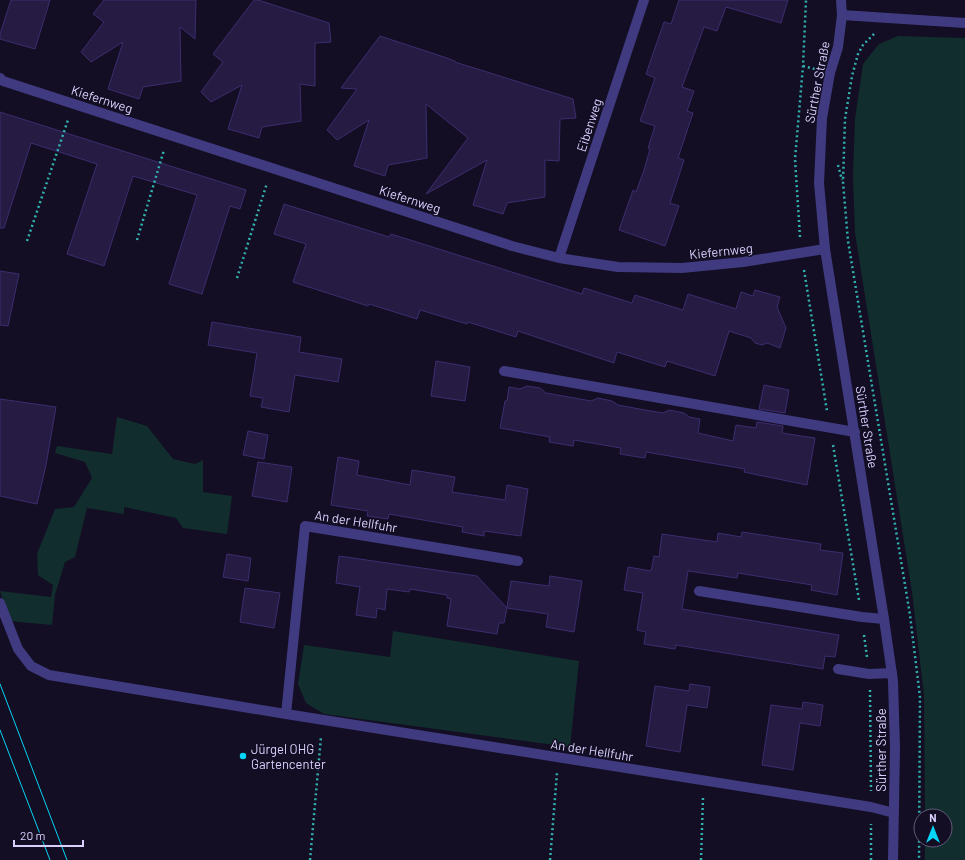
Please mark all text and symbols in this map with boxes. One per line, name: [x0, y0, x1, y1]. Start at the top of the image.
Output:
street label: Sürther Straße: [801, 40, 833, 124]
street label: Kiefernweg: [69, 82, 135, 116]
street label: Eibenweg: [573, 96, 605, 154]
street label: Kiefernweg: [377, 182, 443, 216]
street label: Kiefernweg: [688, 240, 754, 262]
street label: Sürther Straße: [853, 385, 881, 469]
street label: An der Hellfuhr: [313, 507, 399, 535]
street label: Sürther Straße: [873, 708, 889, 792]
street label: An der Hellfuhr: [549, 736, 635, 764]
place label: Jürgel OHG Gartencenter: [251, 741, 326, 772]
marker: Jürgel OHG Gartencenter: [238, 751, 248, 761]
north arrow: [913, 808, 953, 848]
text: N: [929, 811, 937, 824]
scale bar: [14, 822, 83, 848]
text: 20 m: [20, 828, 46, 842]

